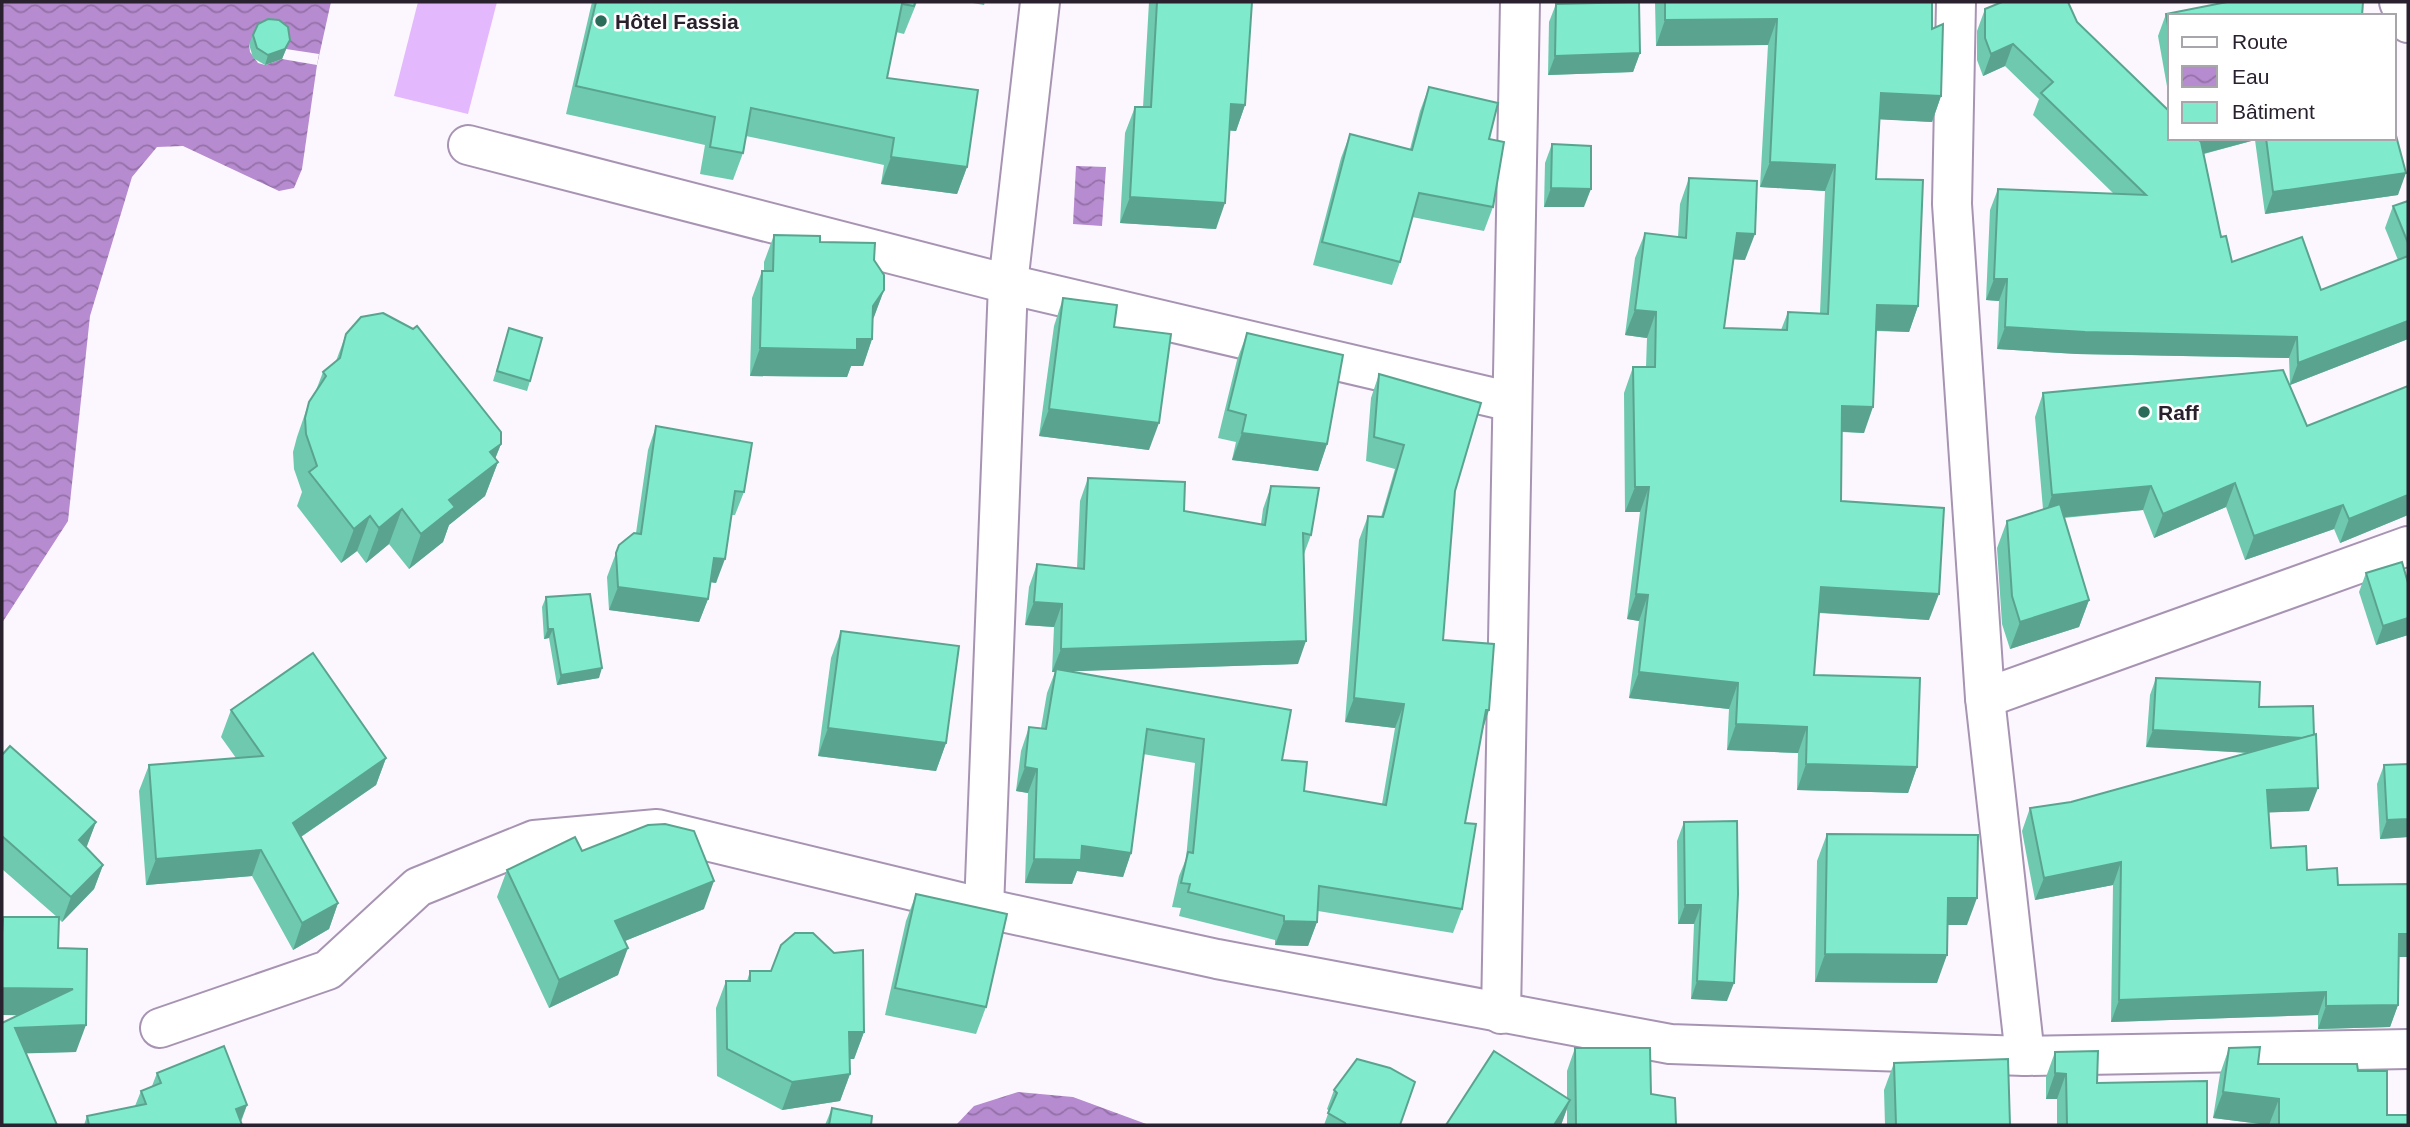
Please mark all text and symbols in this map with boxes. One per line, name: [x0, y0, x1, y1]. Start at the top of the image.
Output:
place label: Hôtel Fassia: [615, 10, 739, 33]
marker: Hôtel Fassia: [593, 13, 609, 29]
legend: [2168, 14, 2396, 140]
text: Route: [2232, 30, 2288, 53]
text: Eau: [2232, 65, 2269, 88]
text: Bâtiment: [2232, 100, 2315, 123]
place label: Raff: [2158, 401, 2200, 424]
marker: Raff: [2136, 404, 2152, 420]

